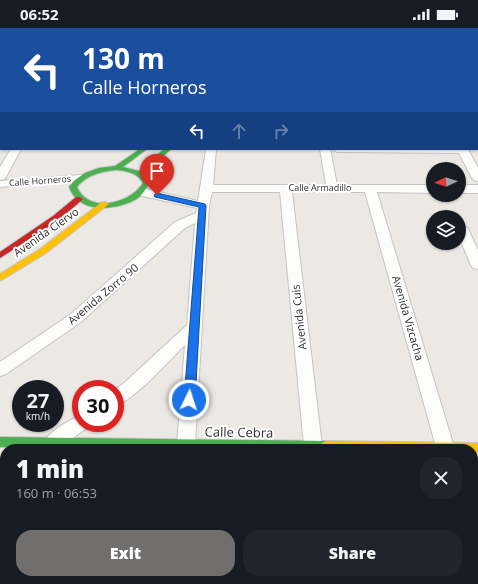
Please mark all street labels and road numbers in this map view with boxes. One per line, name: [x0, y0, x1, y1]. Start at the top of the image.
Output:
street label: Calle Horneros: [8, 172, 71, 189]
street label: Calle Armadillo: [288, 181, 352, 194]
street label: Avenida Ciervo: [10, 203, 82, 260]
street label: Avenida Zorro 90: [64, 260, 141, 328]
street label: Avenida Vizcacha: [389, 274, 428, 362]
street label: Avenida Cuis: [288, 284, 309, 350]
street label: Calle Cebra: [205, 422, 273, 442]

